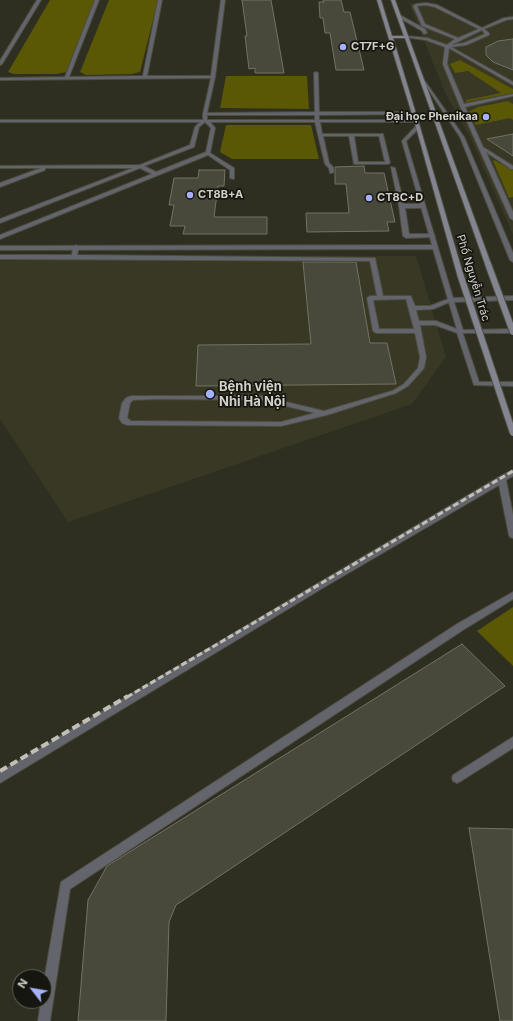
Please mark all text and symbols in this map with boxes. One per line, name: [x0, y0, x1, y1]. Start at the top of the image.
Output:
place label: CT7F+G: [351, 40, 394, 54]
marker: CT7F+G: [338, 42, 348, 52]
place label: Đại học Phenikaa: [386, 110, 478, 124]
marker: Đại học Phenikaa: [481, 112, 491, 122]
place label: CT8B+A: [198, 188, 243, 202]
marker: CT8B+A: [185, 190, 195, 200]
place label: CT8C+D: [377, 191, 423, 205]
marker: CT8C+D: [364, 193, 374, 203]
street label: Phố Nguyễn Trác: [454, 233, 492, 323]
place label: Bệnh viện Nhi Hà Nội: [219, 379, 285, 410]
marker: Bệnh viện Nhi Hà Nội: [204, 388, 216, 400]
north arrow: [12, 969, 52, 1009]
text: N: [14, 976, 31, 991]

